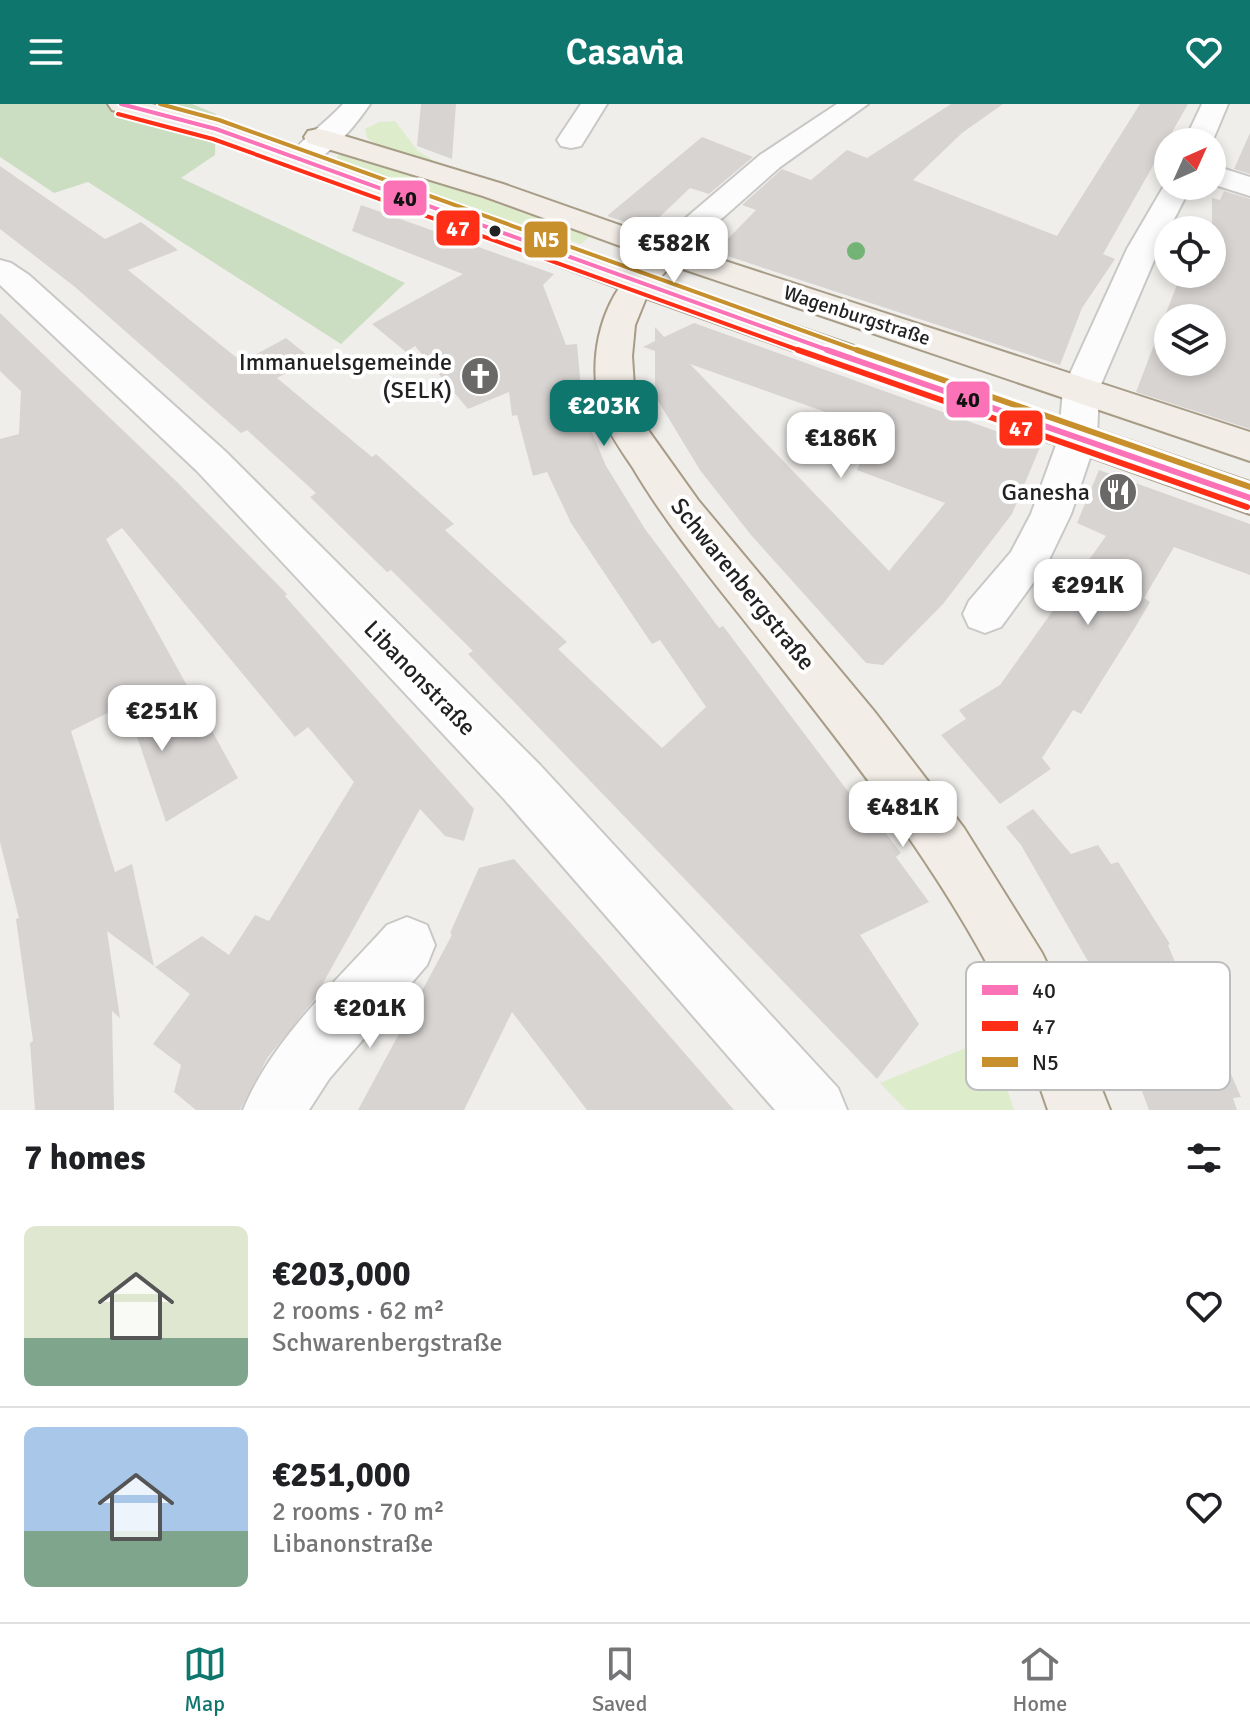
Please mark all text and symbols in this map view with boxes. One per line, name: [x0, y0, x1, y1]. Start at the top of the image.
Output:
icon: menu: [24, 30, 68, 74]
text: Casavia: [566, 30, 684, 75]
icon: heart: [1182, 30, 1226, 74]
north arrow: [1154, 128, 1226, 200]
map controls: [1154, 128, 1226, 376]
line badge: 40: [382, 179, 428, 217]
text: 40: [393, 185, 417, 212]
line badge: 47: [435, 209, 481, 247]
text: 47: [446, 215, 470, 242]
button: locate: [1154, 216, 1226, 288]
pin: €582K: [618, 217, 730, 285]
line badge: N5: [523, 220, 569, 259]
unlabelled marker: [487, 223, 503, 239]
text: N5: [532, 226, 560, 253]
text: €582K: [638, 227, 710, 259]
street label: Wagenburgstraße: [780, 280, 933, 351]
button: layers: [1154, 304, 1226, 376]
place label: Immanuelsgemeinde (SELK): [239, 347, 452, 405]
church icon: Immanuelsgemeinde (SELK): [459, 355, 501, 397]
pin: €203K: [548, 380, 660, 448]
line badge: 40: [945, 380, 991, 419]
text: 40: [956, 386, 980, 413]
text: €203K: [568, 390, 640, 422]
line badge: 47: [998, 409, 1044, 447]
pin: €186K: [785, 412, 897, 480]
text: 47: [1009, 415, 1033, 442]
text: €186K: [805, 422, 877, 454]
restaurant icon: Ganesha: [1097, 471, 1139, 513]
place label: Ganesha: [1002, 477, 1090, 507]
street label: Schwarenbergstraße: [664, 492, 822, 676]
pin: €291K: [1032, 559, 1144, 627]
text: €291K: [1052, 569, 1124, 601]
street label: Libanonstraße: [358, 614, 482, 742]
pin: €251K: [106, 685, 218, 753]
text: €251K: [126, 695, 198, 727]
pin: €481K: [847, 781, 959, 849]
text: €481K: [867, 791, 939, 823]
legend: [966, 962, 1230, 1090]
text: 40: [1032, 977, 1056, 1004]
pin: €201K: [314, 982, 426, 1050]
text: €201K: [334, 992, 406, 1024]
text: 47: [1032, 1013, 1056, 1040]
text: N5: [1032, 1049, 1059, 1076]
icon: filters: [1182, 1136, 1226, 1180]
text: 7 homes: [24, 1137, 145, 1179]
text: €203,000: [272, 1253, 411, 1295]
icon: home: [88, 1258, 184, 1354]
icon: heart: [1182, 1284, 1226, 1328]
text: 2 rooms · 62 m²: [272, 1295, 445, 1327]
text: Schwarenbergstraße: [272, 1327, 503, 1359]
text: €251,000: [272, 1454, 411, 1496]
icon: home: [88, 1459, 184, 1555]
icon: heart: [1182, 1485, 1226, 1529]
text: 2 rooms · 70 m²: [272, 1496, 445, 1528]
text: Libanonstraße: [272, 1528, 433, 1560]
tab: Map: [183, 1642, 227, 1717]
tab: Saved: [592, 1642, 647, 1717]
tab: Home: [1013, 1642, 1067, 1717]

